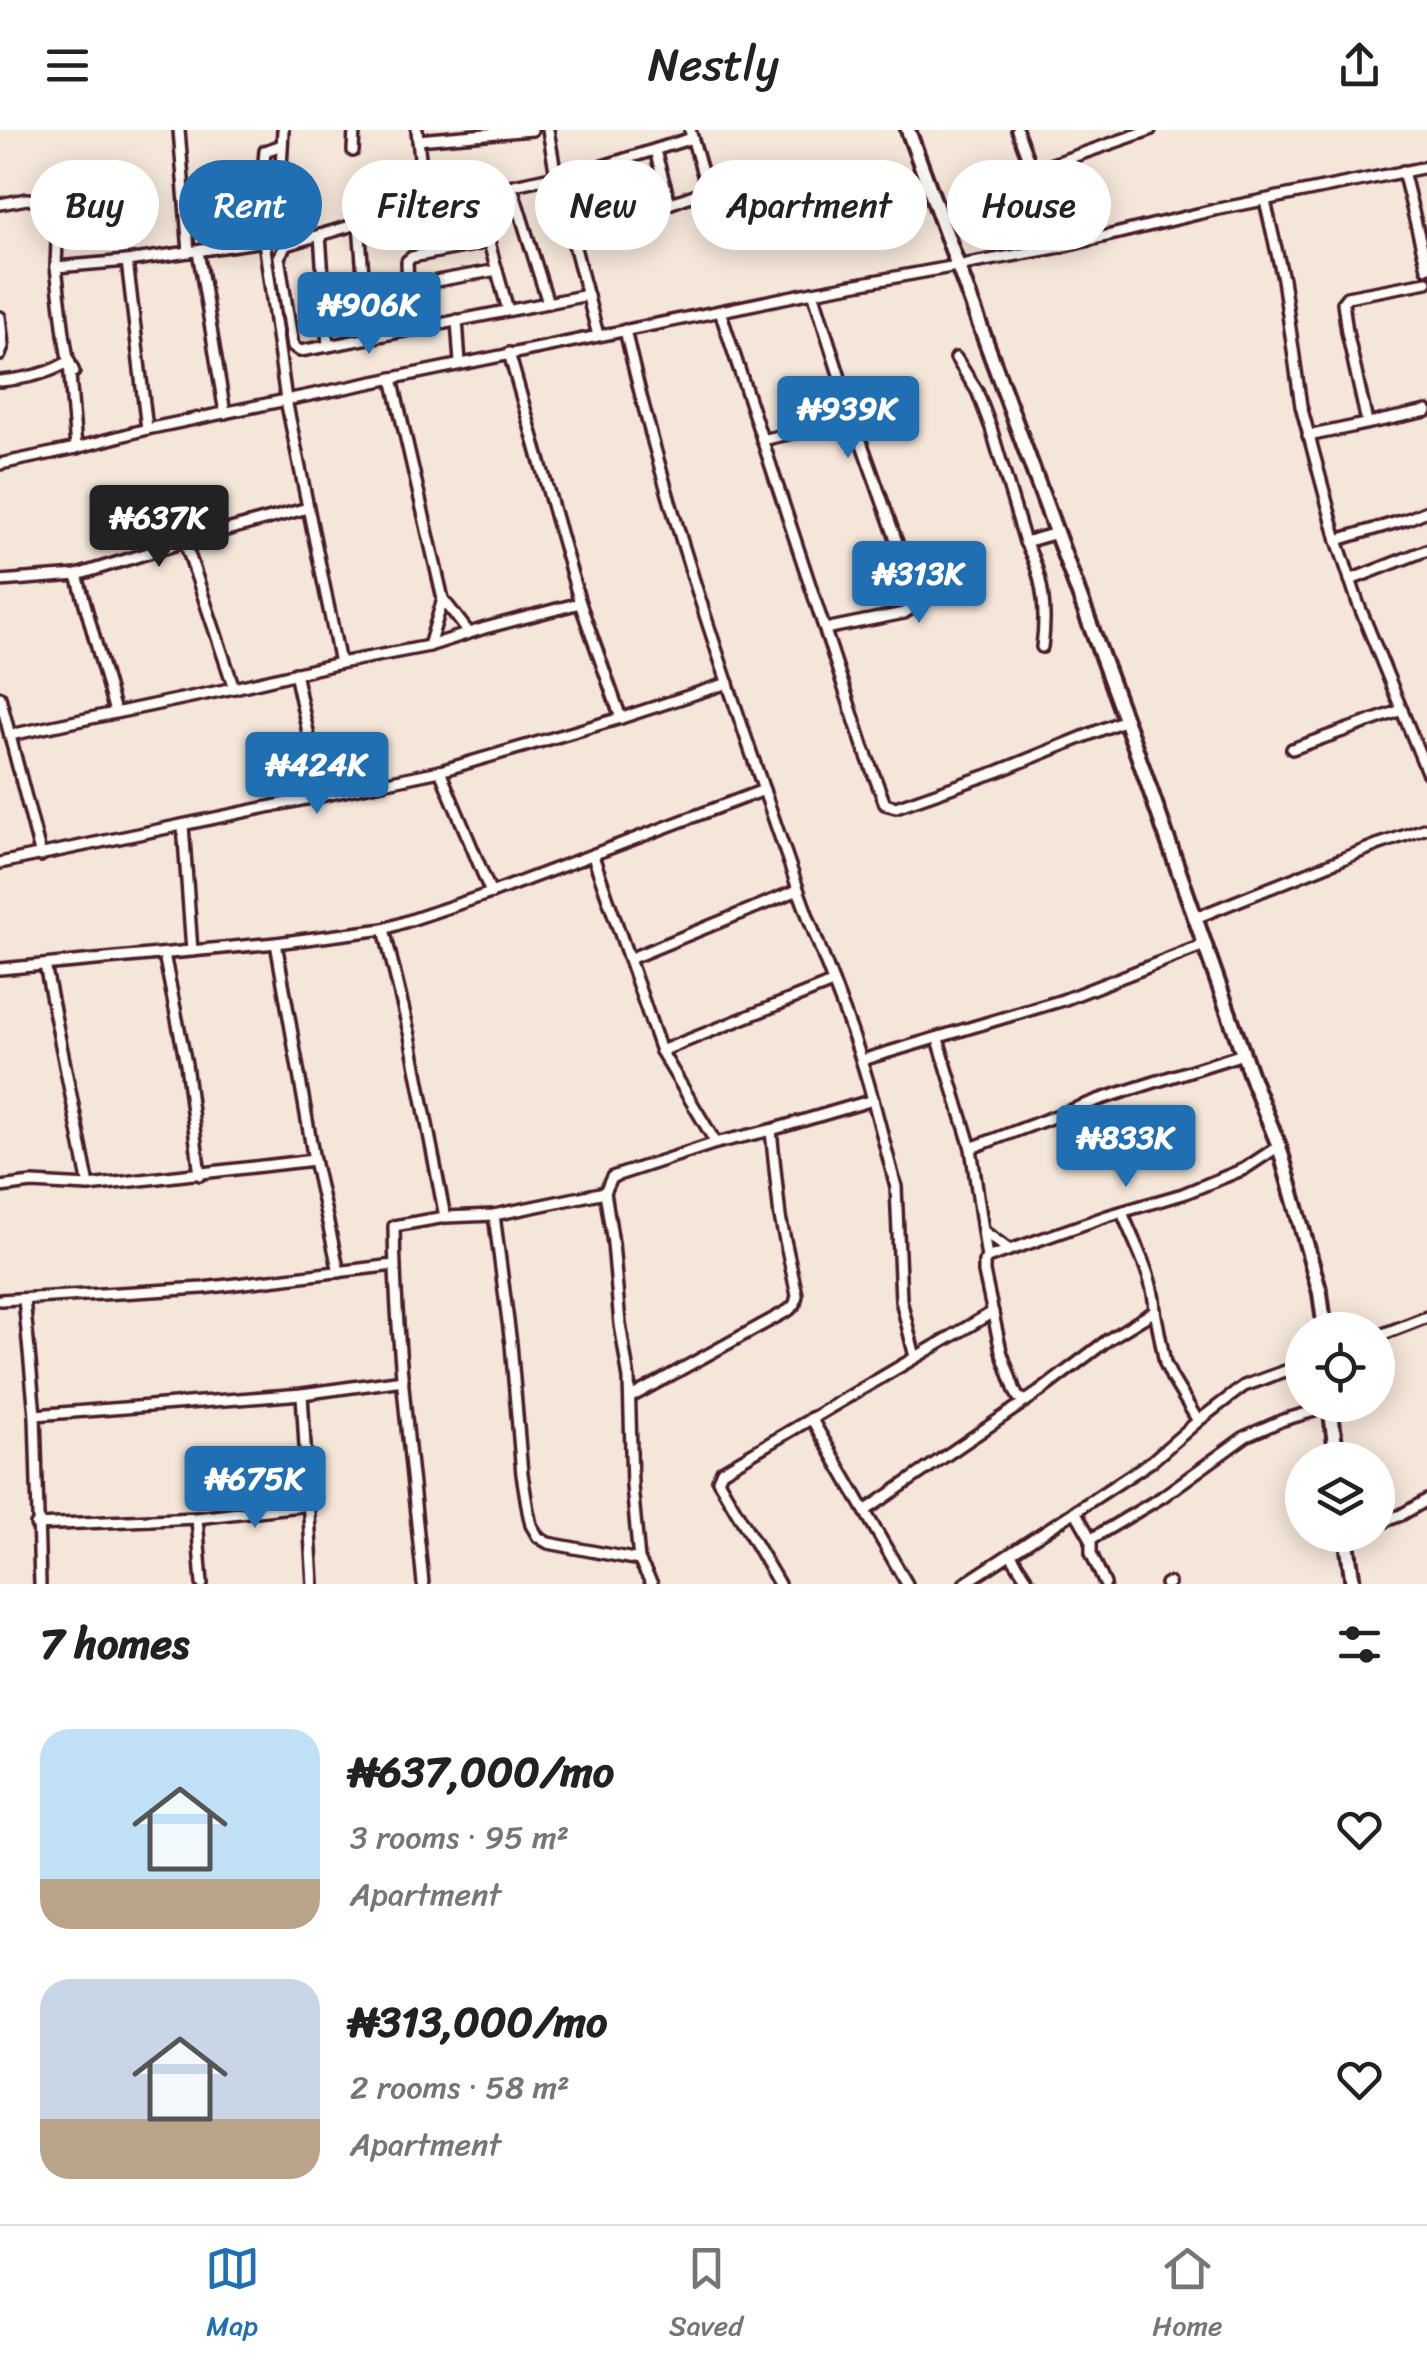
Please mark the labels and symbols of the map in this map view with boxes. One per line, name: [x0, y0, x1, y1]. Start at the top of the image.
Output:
pin: ₦906K: [299, 272, 439, 357]
pin: ₦939K: [778, 376, 918, 461]
pin: ₦637K: [89, 485, 229, 570]
pin: ₦313K: [849, 541, 989, 626]
pin: ₦424K: [247, 732, 387, 817]
pin: ₦833K: [1056, 1105, 1196, 1190]
pin: ₦675K: [185, 1446, 325, 1531]

